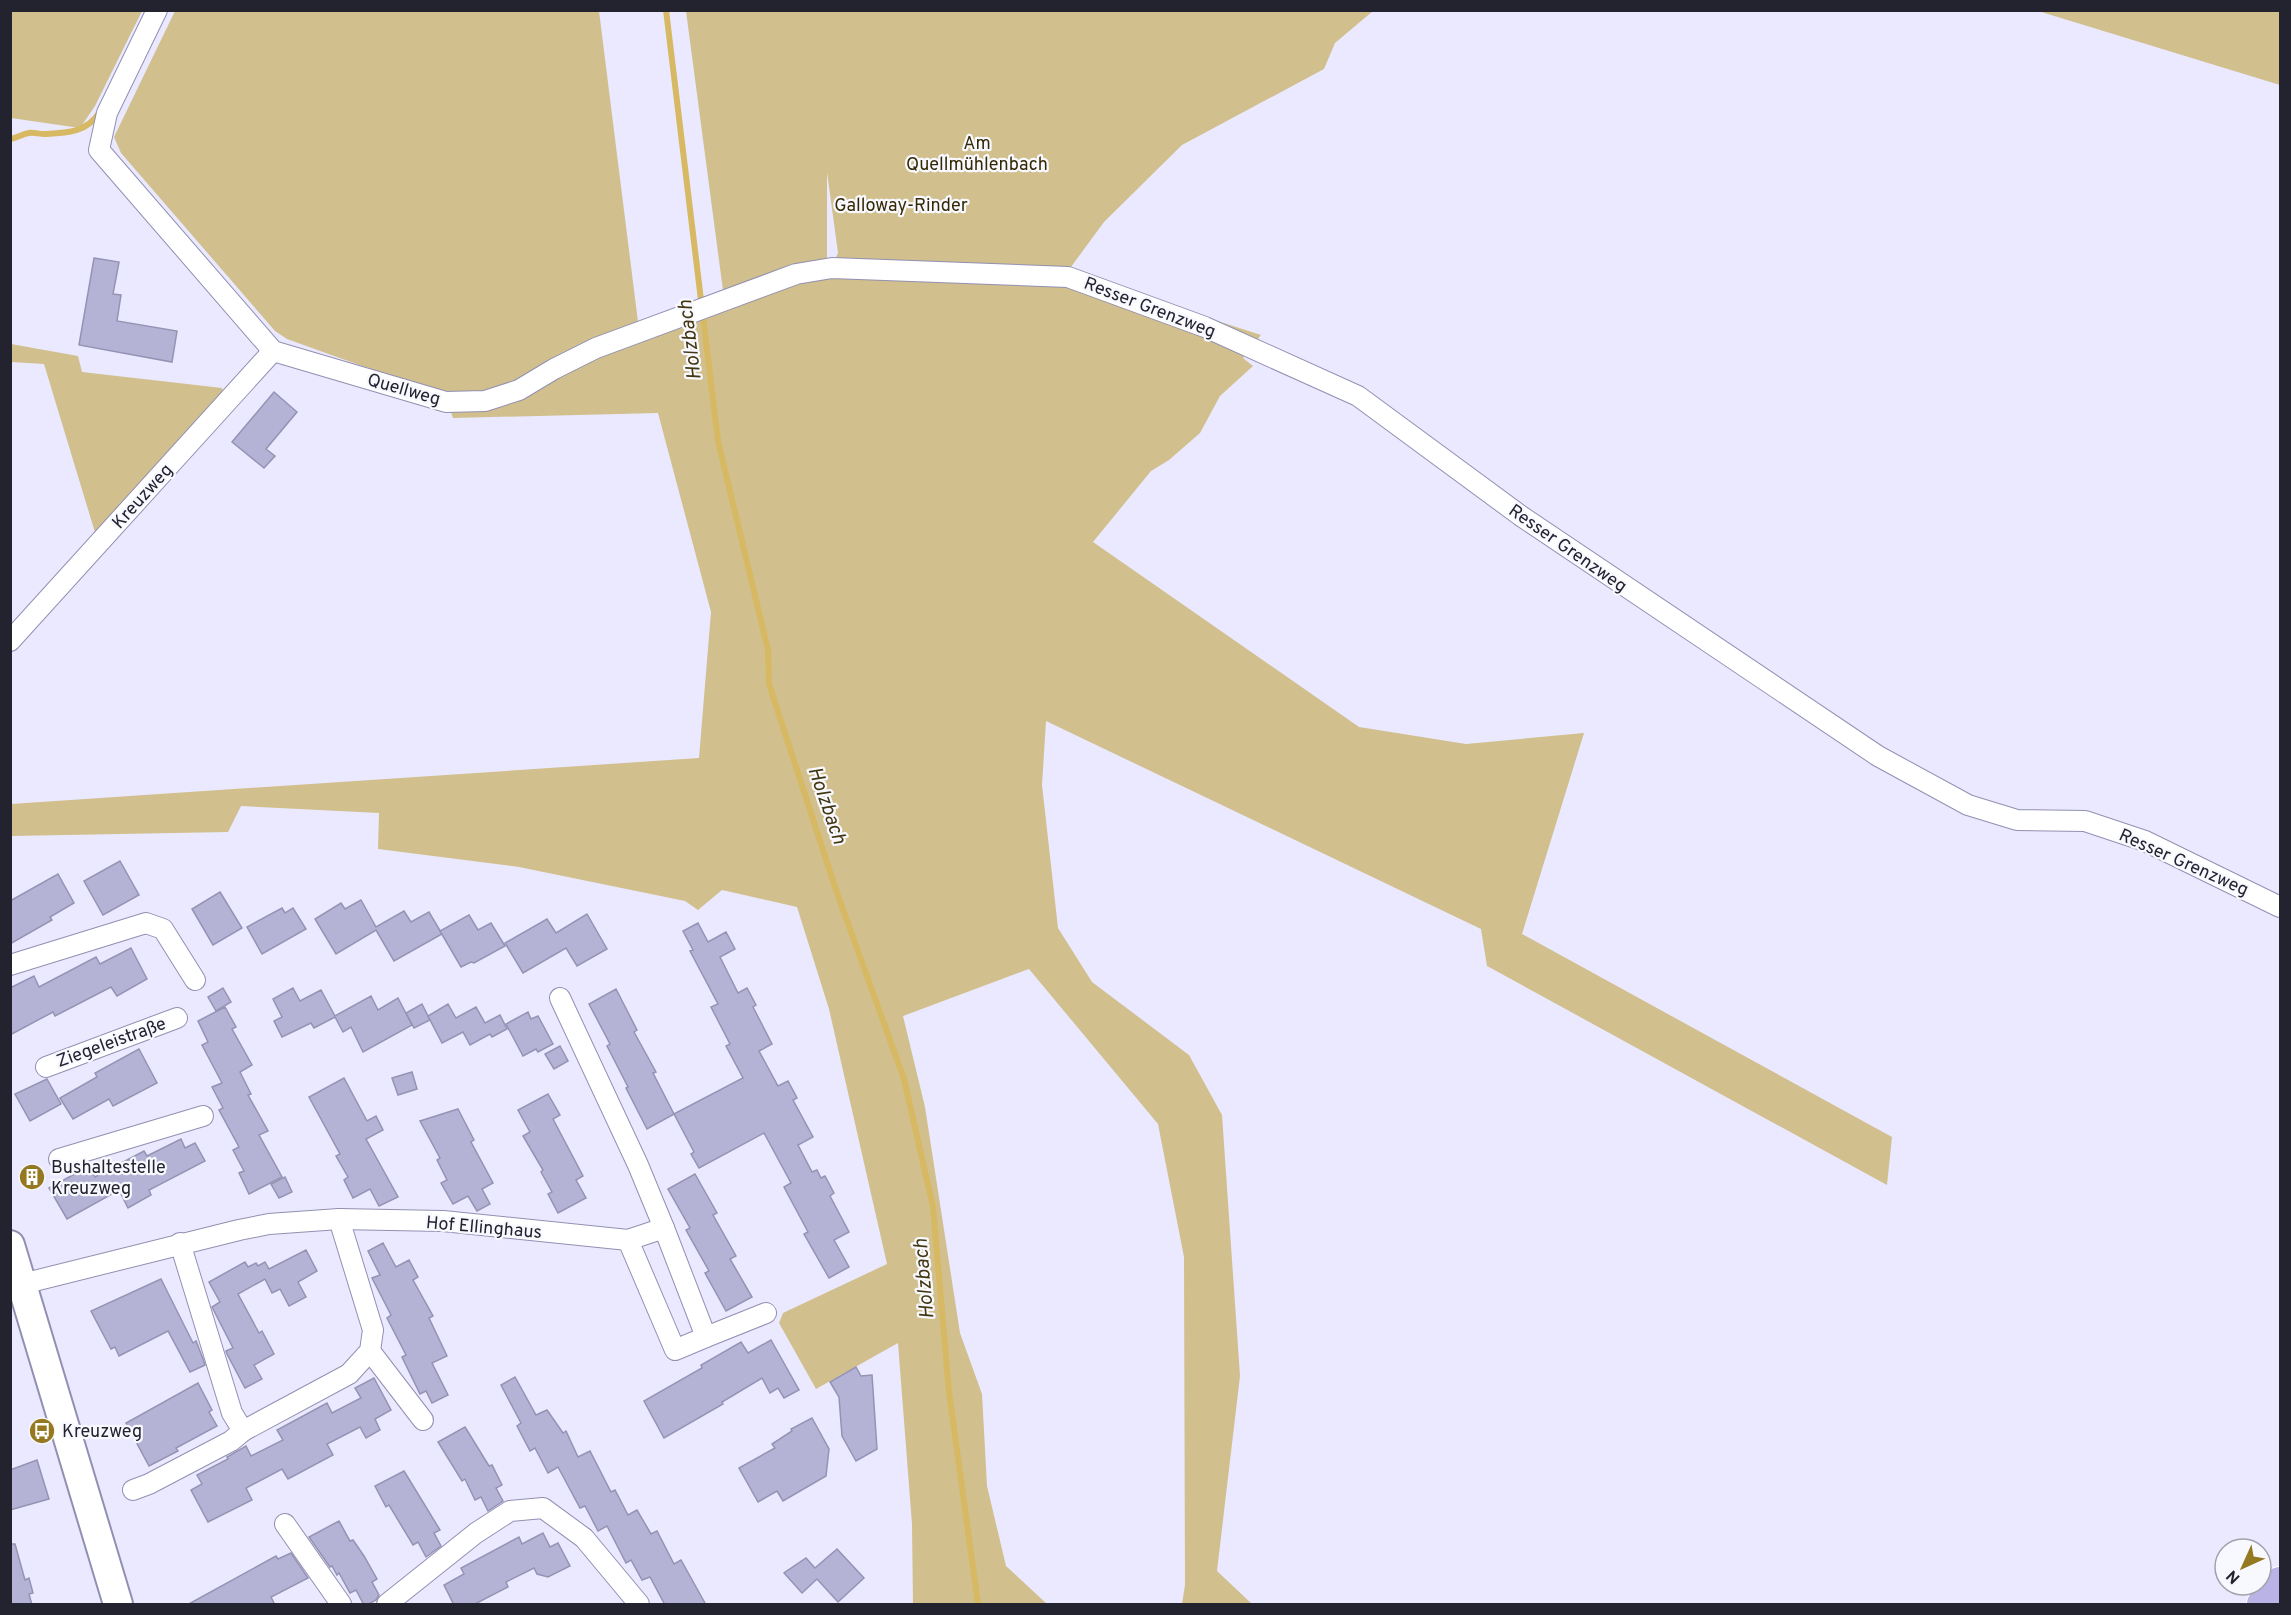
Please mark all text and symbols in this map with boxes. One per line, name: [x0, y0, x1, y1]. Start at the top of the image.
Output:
park label: Am Quellmühlenbach: [906, 133, 1048, 177]
park label: Galloway-Rinder: [834, 195, 968, 218]
street label: Resser Grenzweg: [1080, 273, 1219, 344]
water label: Holzbach: [673, 298, 709, 381]
street label: Quellweg: [364, 369, 443, 412]
street label: Kreuzweg: [108, 460, 178, 534]
street label: Resser Grenzweg: [1503, 500, 1631, 599]
water label: Holzbach: [801, 763, 852, 848]
street label: Resser Grenzweg: [2115, 824, 2252, 902]
street label: Ziegeleistraße: [54, 1013, 170, 1074]
place label: Bushaltestelle Kreuzweg: [51, 1157, 166, 1201]
building icon: Bushaltestelle Kreuzweg: [17, 1162, 47, 1192]
street label: Hof Ellinghaus: [425, 1212, 543, 1245]
water label: Holzbach: [909, 1237, 941, 1320]
bus stop icon: Kreuzweg: [27, 1416, 57, 1446]
place label: Kreuzweg: [62, 1421, 142, 1444]
north arrow: [2213, 1537, 2273, 1597]
text: N: [2223, 1565, 2245, 1587]

